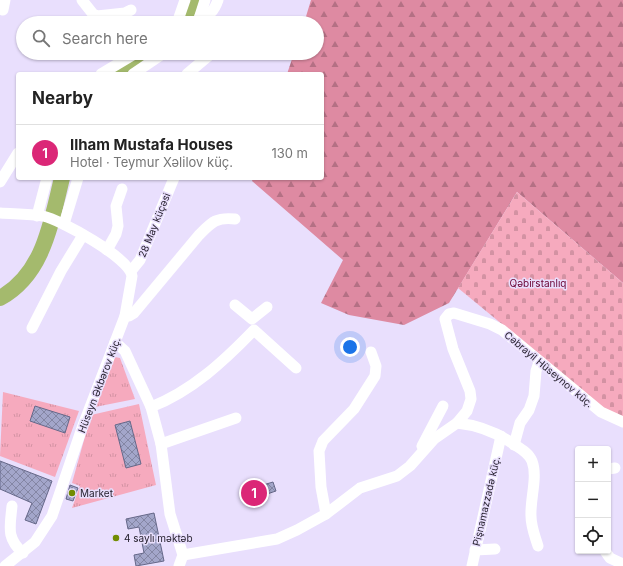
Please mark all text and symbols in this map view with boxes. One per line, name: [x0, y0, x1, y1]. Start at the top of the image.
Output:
search box: [16, 16, 324, 60]
icon: search: [30, 27, 52, 49]
text: Search here: [62, 29, 148, 48]
text: Nearby: [32, 88, 93, 108]
text: Ilham Mustafa Houses: [70, 135, 233, 154]
text: 1: [42, 145, 48, 161]
text: 130 m: [271, 145, 308, 161]
text: Hotel · Teymur Xəlilov küç.: [70, 154, 233, 170]
street label: 28 May küçəsi: [136, 191, 172, 259]
park label: Qəbirstanlıq: [510, 277, 566, 289]
street label: Cəbrayil Hüseynov küç.: [502, 328, 596, 410]
street label: Hüseyn Əkbərov küç.: [75, 335, 123, 434]
your location: [340, 337, 360, 357]
map controls: [575, 446, 611, 554]
button: +: [575, 446, 611, 482]
street label: Pişnamazzadə küç.: [470, 455, 502, 547]
pin: 1: [241, 478, 267, 508]
button: −: [575, 482, 611, 518]
place label: Market: [80, 487, 114, 499]
marker: Market: [67, 488, 77, 498]
button: locate: [575, 518, 611, 554]
place label: 4 saylı məktəb: [124, 532, 193, 544]
marker: 4 saylı məktəb: [111, 533, 121, 543]

